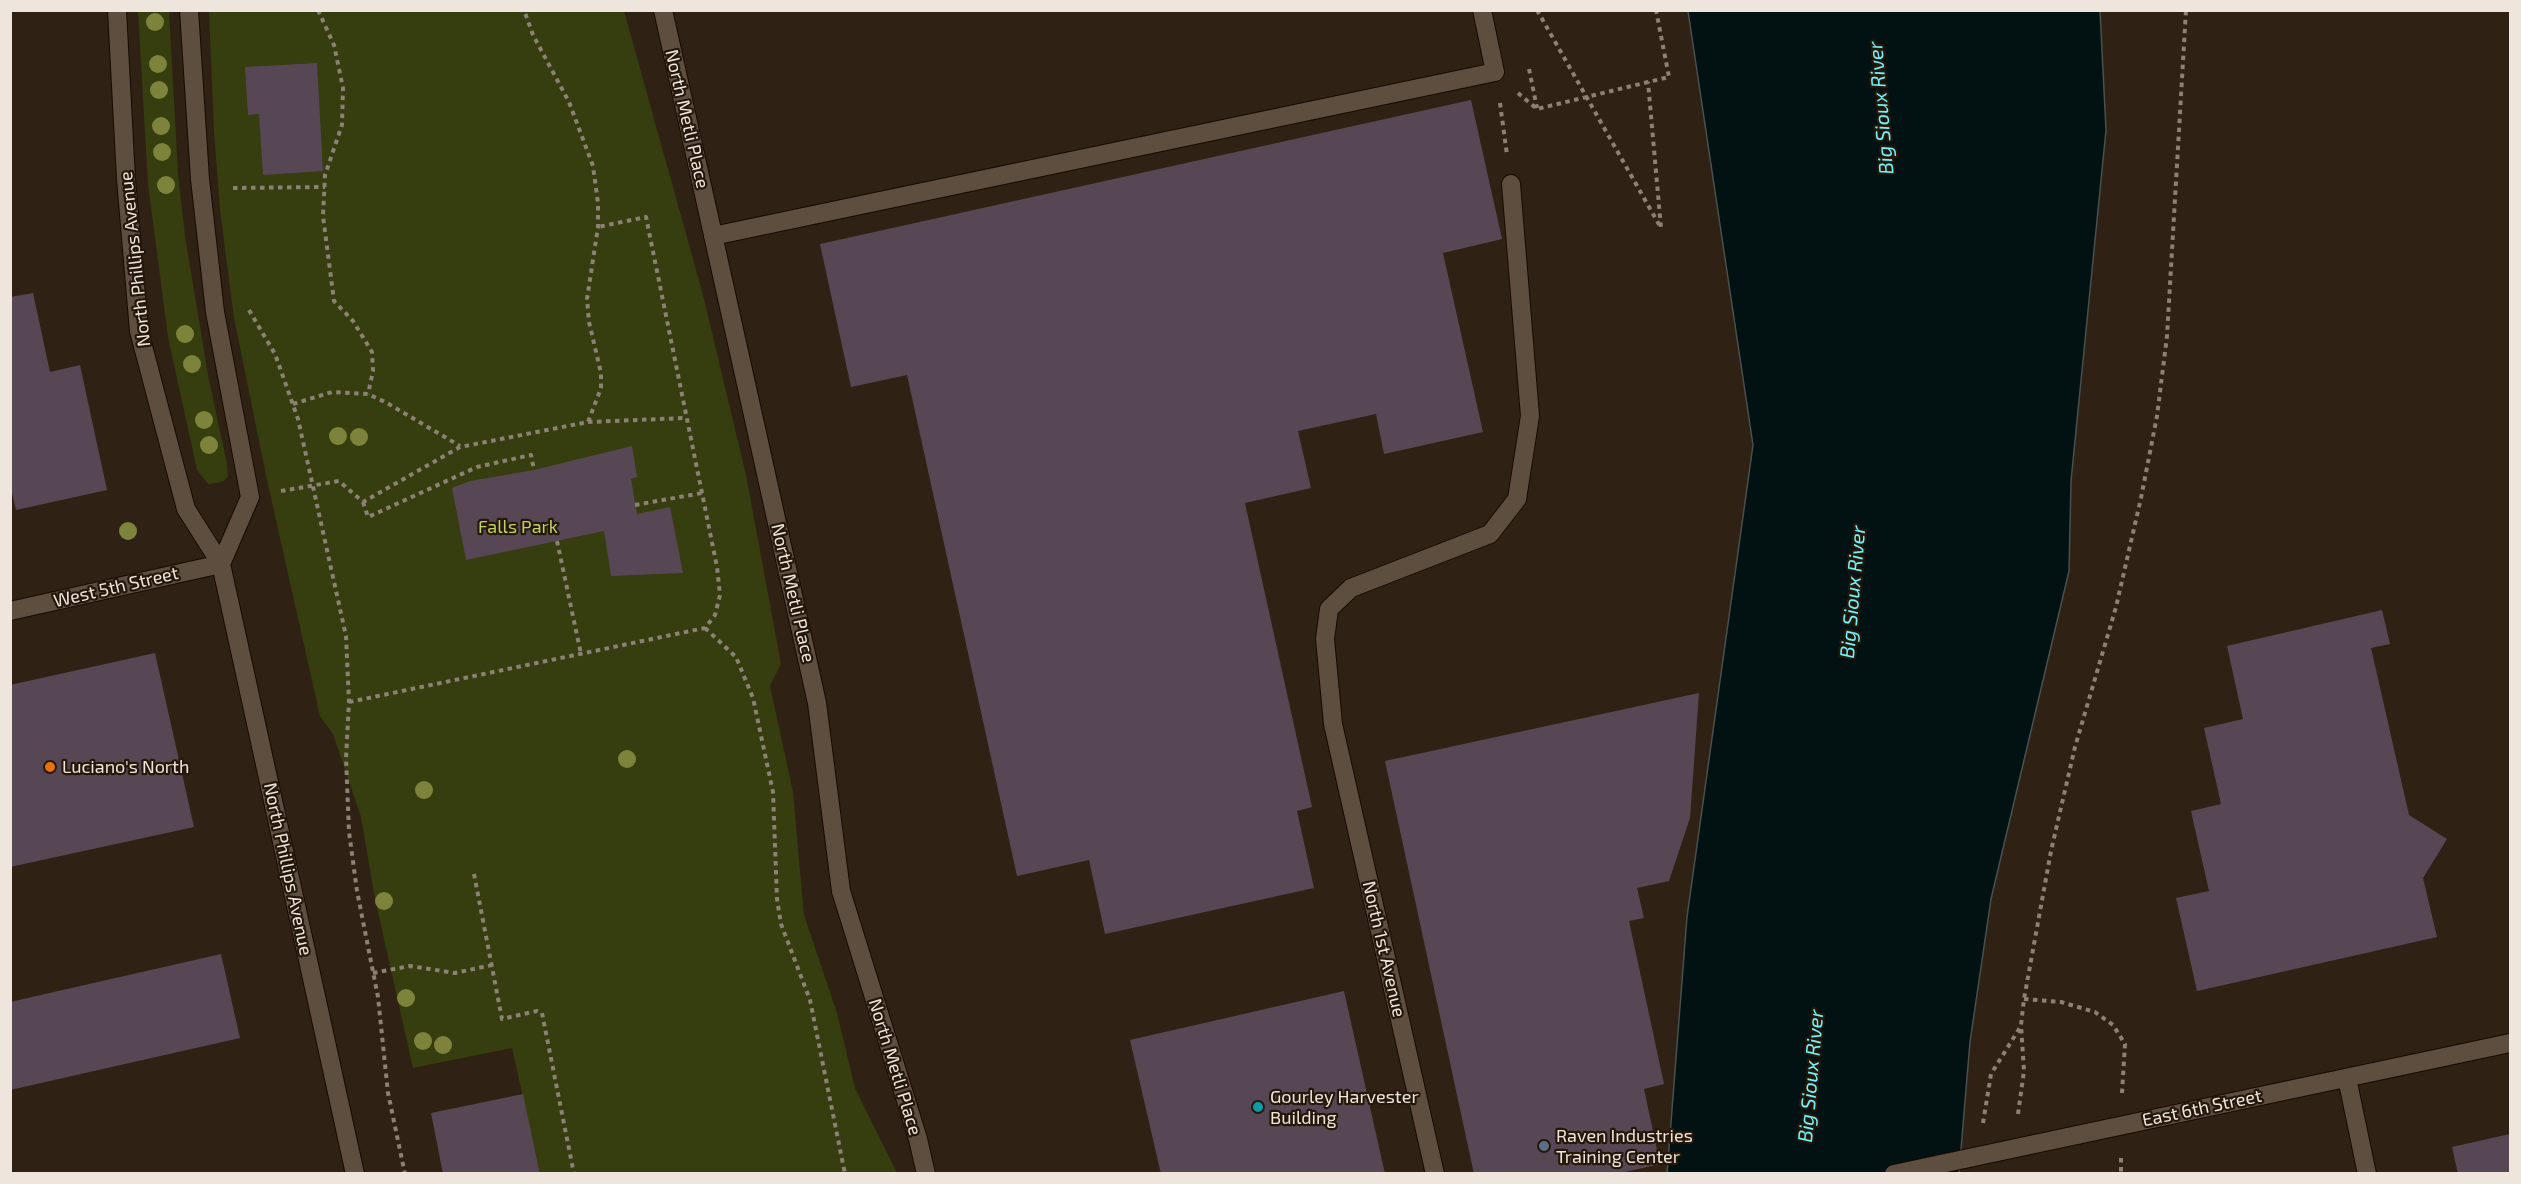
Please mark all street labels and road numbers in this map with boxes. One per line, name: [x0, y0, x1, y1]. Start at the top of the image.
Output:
street label: North Metli Place: [661, 48, 713, 190]
street label: North Phillips Avenue: [115, 170, 155, 348]
street label: North Metli Place: [767, 522, 819, 664]
street label: West 5th Street: [51, 562, 181, 612]
street label: North Phillips Avenue: [259, 781, 317, 957]
street label: North 1st Avenue: [1358, 879, 1410, 1019]
street label: North Metli Place: [864, 996, 926, 1138]
street label: East 6th Street: [2140, 1085, 2264, 1131]

